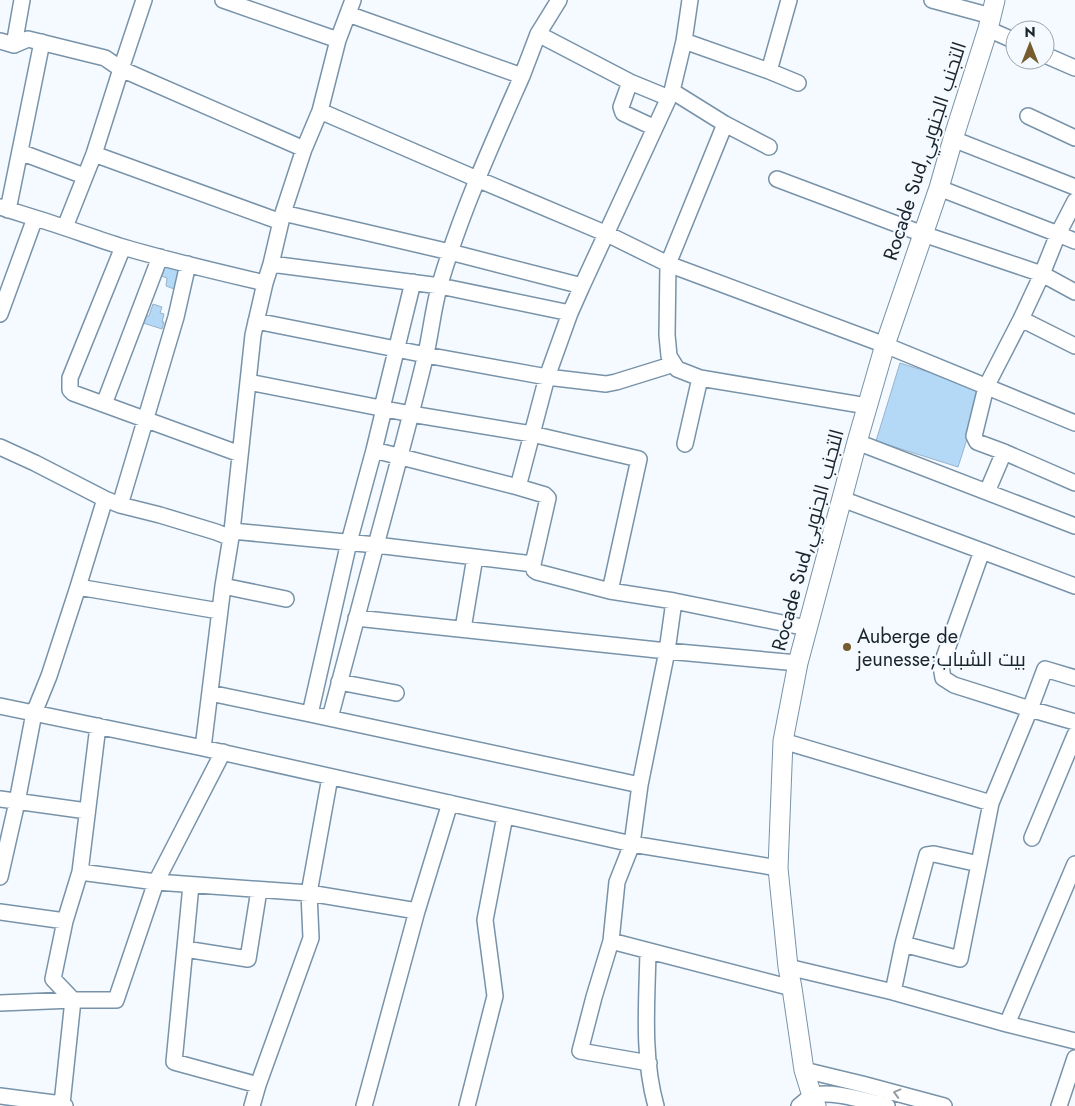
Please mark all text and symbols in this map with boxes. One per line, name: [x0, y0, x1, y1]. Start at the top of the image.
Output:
north arrow: [1005, 20, 1055, 70]
text: N: [1024, 22, 1036, 42]
street label: Rocade Sud,التجنب الجنوبي: [876, 38, 975, 264]
street label: Rocade Sud,التجنب الجنوبي: [764, 426, 853, 654]
place label: Auberge de jeunesse;بيت الشباب: [855, 622, 1026, 674]
marker: Auberge de jeunesse;بيت الشباب: [841, 641, 853, 653]
one-way arrow: [893, 1088, 901, 1099]

